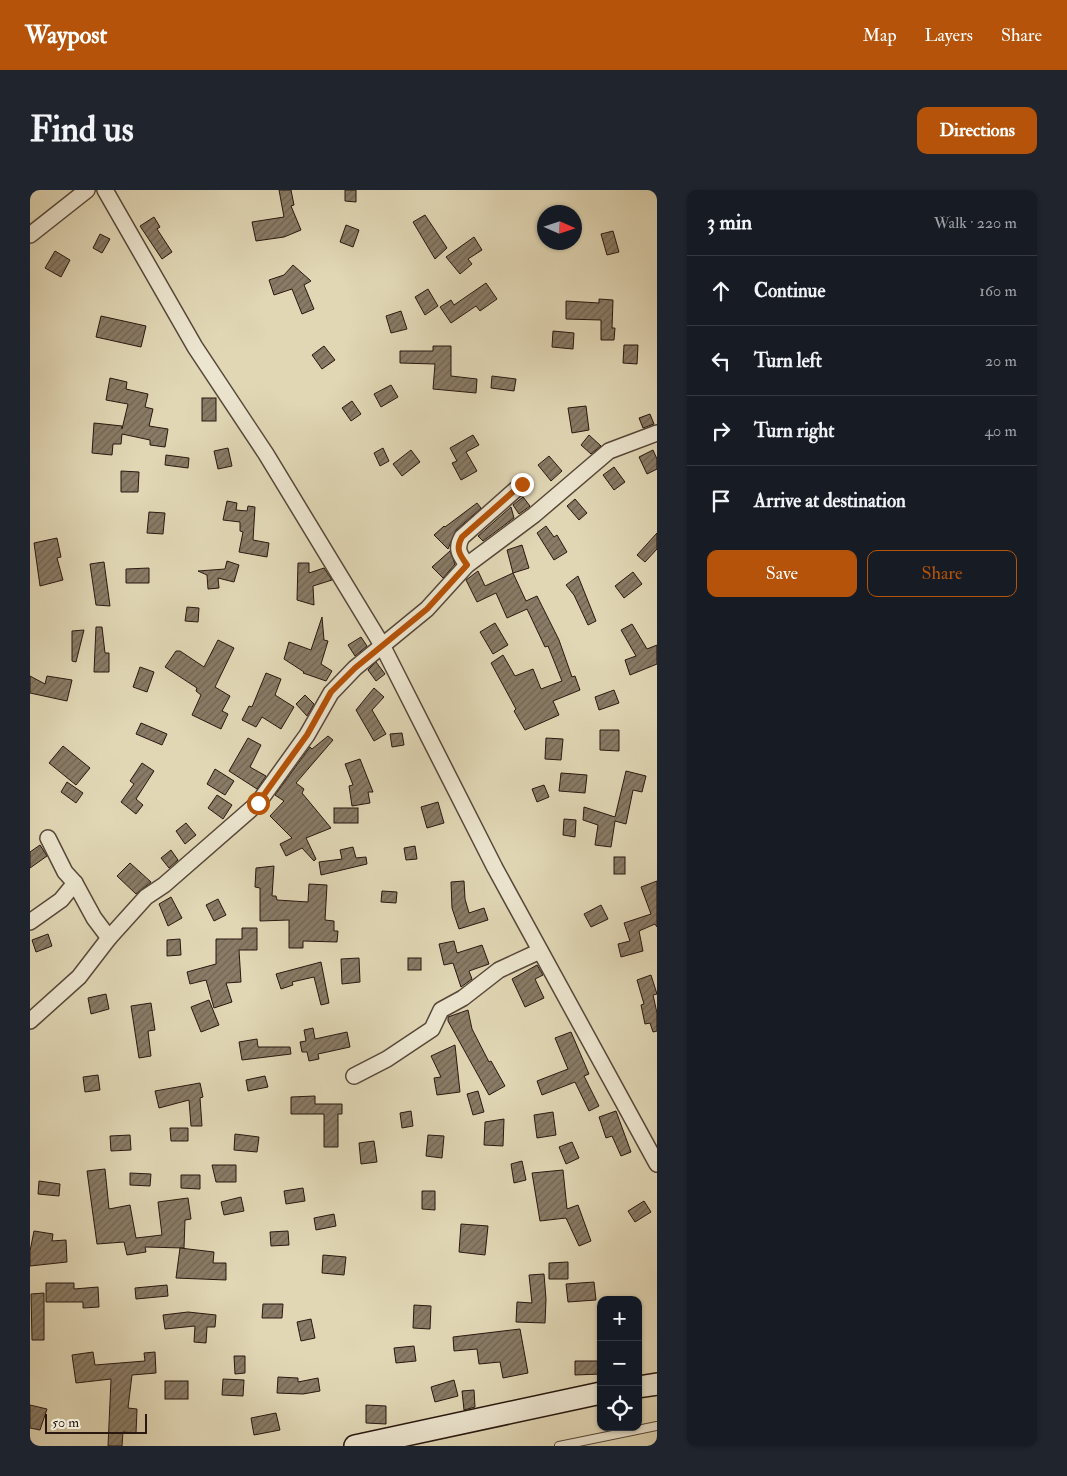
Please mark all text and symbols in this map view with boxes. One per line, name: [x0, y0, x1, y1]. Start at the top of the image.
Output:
text: Waypost: [25, 20, 107, 51]
text: Map: [863, 24, 897, 47]
text: Layers: [925, 24, 973, 47]
text: Share: [1001, 24, 1042, 47]
button: Directions: [917, 107, 1037, 154]
text: Find us: [30, 108, 134, 152]
north arrow: [537, 205, 582, 250]
text: 3 min: [707, 209, 752, 236]
text: Walk · 220 m: [934, 213, 1017, 233]
icon: ahead: [707, 277, 735, 305]
text: Continue: [754, 279, 825, 303]
text: 160 m: [979, 281, 1017, 301]
icon: left: [707, 347, 735, 375]
text: Turn left: [754, 349, 822, 373]
text: 20 m: [985, 351, 1017, 371]
icon: right: [707, 417, 735, 445]
text: Turn right: [754, 419, 834, 443]
text: 40 m: [984, 421, 1017, 441]
route end: [511, 473, 534, 496]
icon: arrive: [707, 487, 735, 515]
text: Arrive at destination: [754, 489, 906, 513]
button: Save: [707, 550, 857, 597]
button: Share: [867, 550, 1017, 597]
route start: [247, 792, 270, 815]
map controls: [597, 1296, 642, 1431]
button: +: [597, 1296, 642, 1341]
button: −: [597, 1341, 642, 1386]
button: locate: [597, 1386, 642, 1431]
scale bar: [45, 1411, 148, 1434]
text: 50 m: [52, 1414, 79, 1431]

